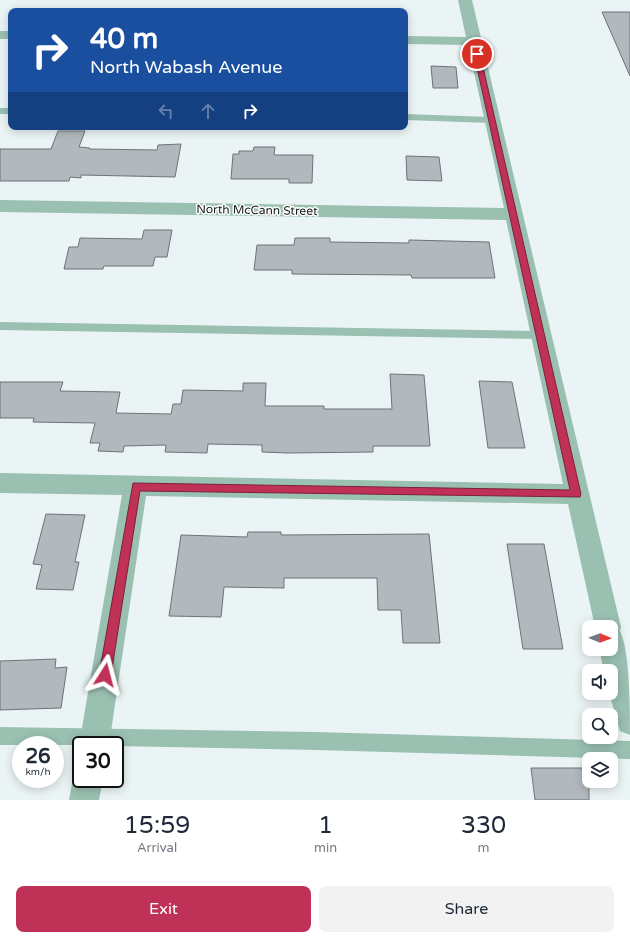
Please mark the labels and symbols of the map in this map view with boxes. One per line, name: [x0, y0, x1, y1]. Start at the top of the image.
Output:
pin: [460, 37, 494, 71]
street label: North McCann Street: [196, 202, 318, 218]
north arrow: [582, 620, 618, 656]
position arrow: [84, 654, 126, 696]
speed limit sign: 30: [72, 736, 124, 788]

